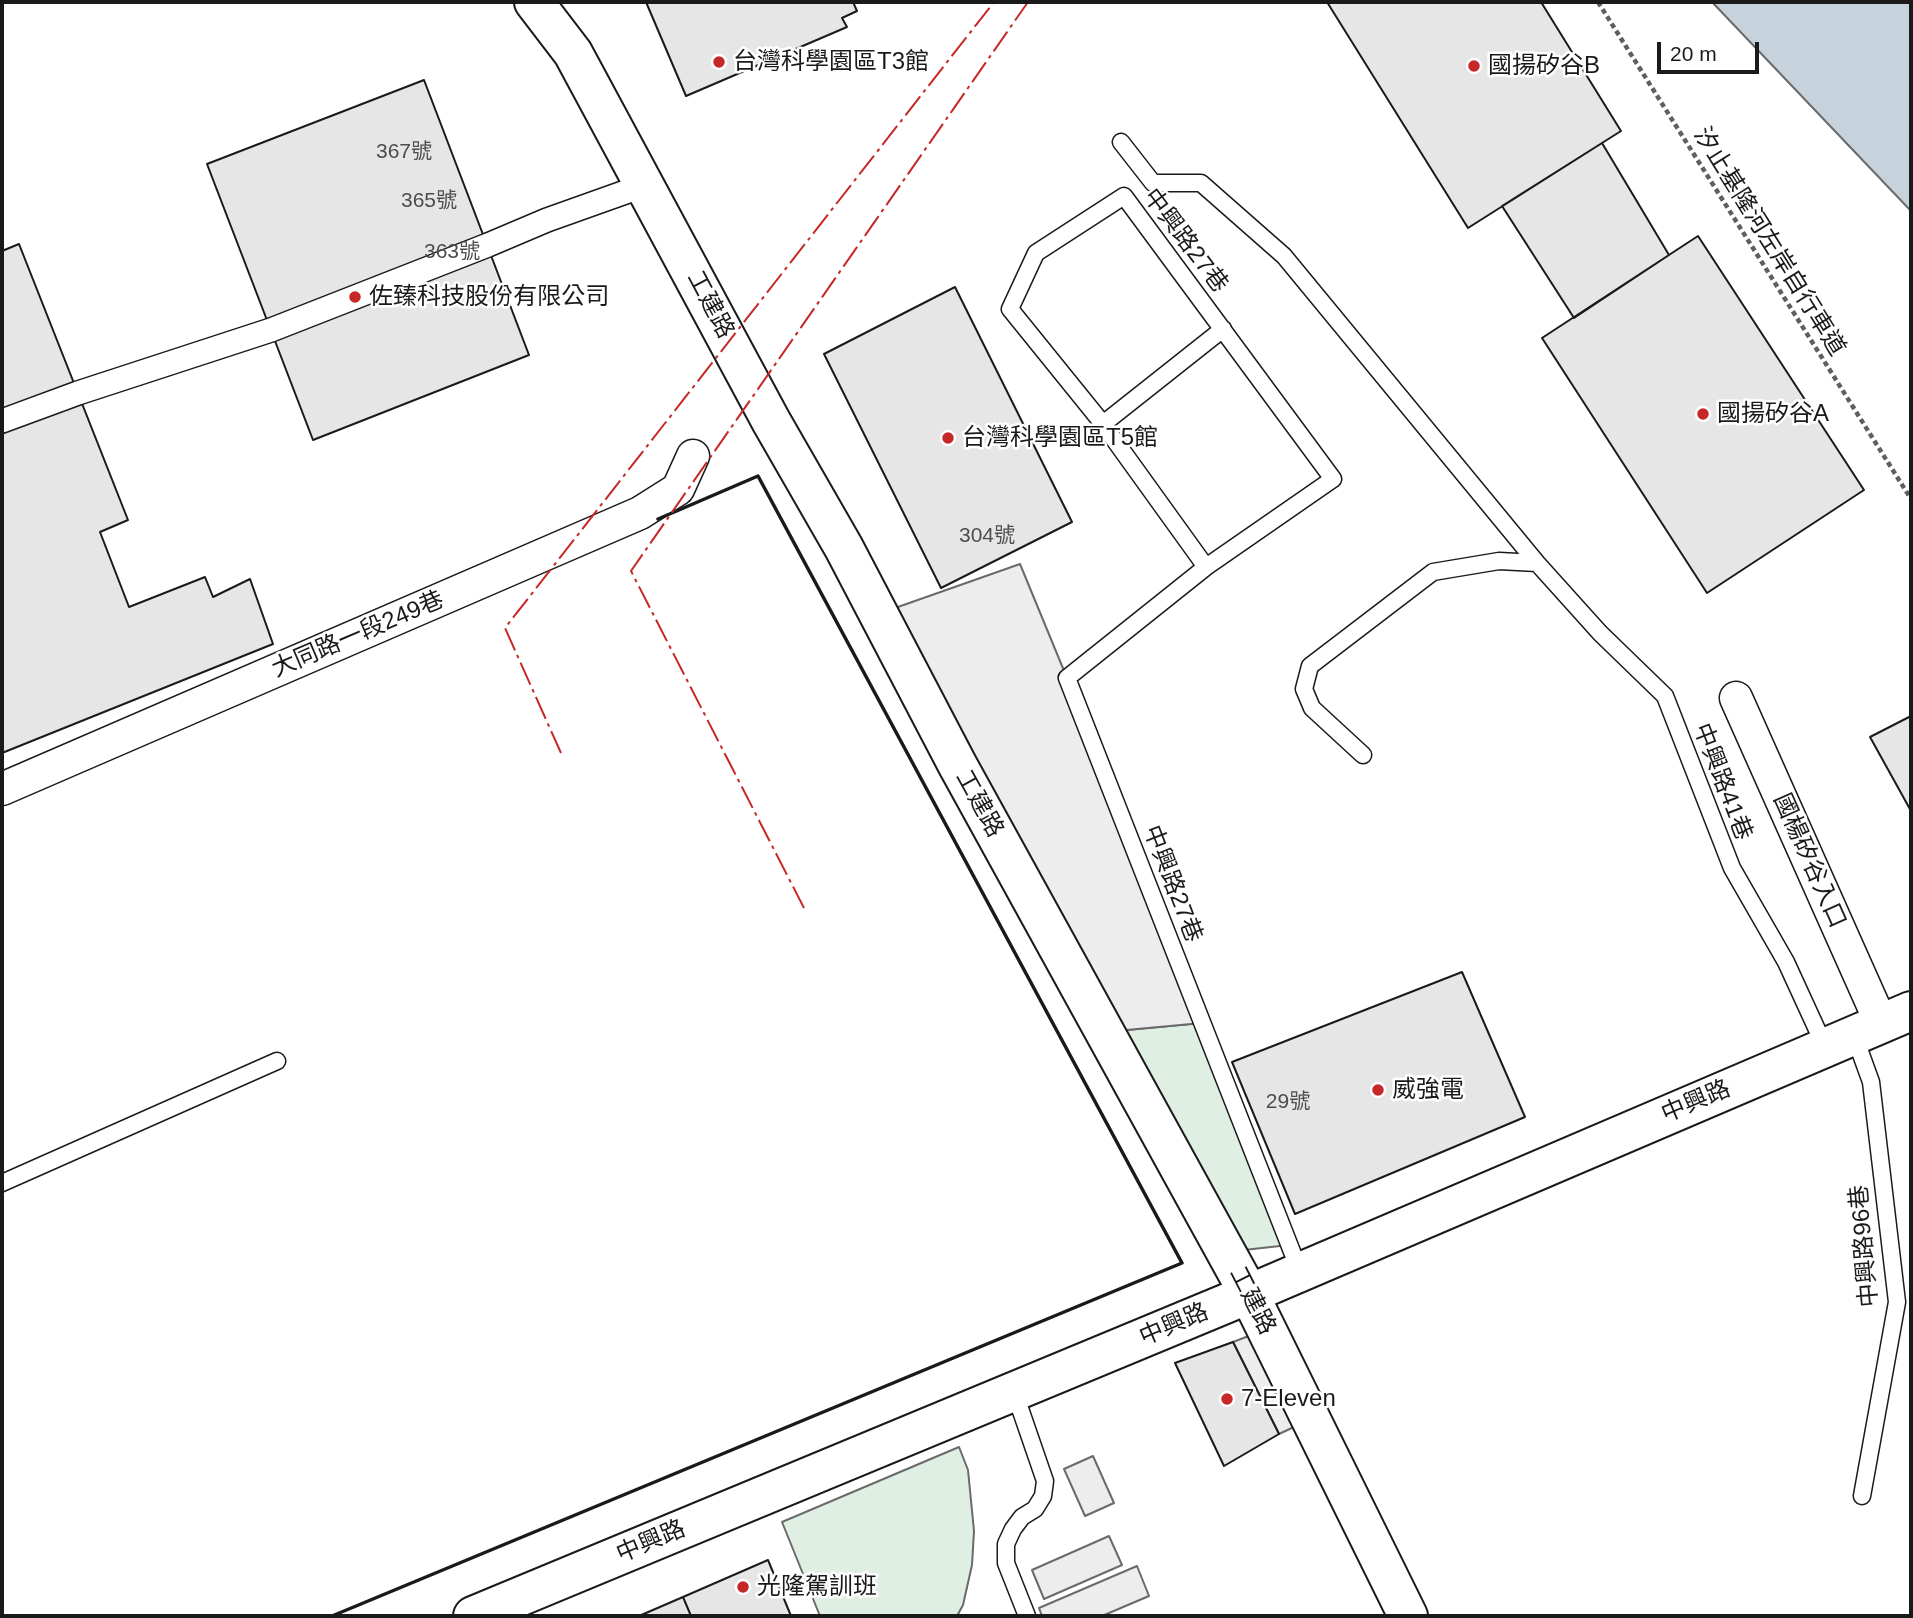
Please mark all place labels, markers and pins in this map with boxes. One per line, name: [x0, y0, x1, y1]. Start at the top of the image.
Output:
place label: 台灣科學園區T3館: [733, 48, 929, 76]
place label: 國揚矽谷B: [1488, 52, 1600, 80]
marker: 台灣科學園區T3館: [711, 54, 727, 70]
marker: 國揚矽谷B: [1466, 58, 1482, 74]
place label: 佐臻科技股份有限公司: [369, 283, 609, 311]
marker: 佐臻科技股份有限公司: [347, 289, 363, 305]
place label: 國揚矽谷A: [1717, 400, 1829, 428]
marker: 國揚矽谷A: [1695, 406, 1711, 422]
place label: 台灣科學園區T5館: [962, 424, 1158, 452]
marker: 台灣科學園區T5館: [940, 430, 956, 446]
place label: 威強電: [1392, 1076, 1464, 1104]
marker: 威強電: [1370, 1082, 1386, 1098]
place label: 7-Eleven: [1241, 1385, 1336, 1413]
marker: 7-Eleven: [1219, 1391, 1235, 1407]
place label: 光隆駕訓班: [757, 1573, 877, 1601]
marker: 光隆駕訓班: [735, 1579, 751, 1595]

